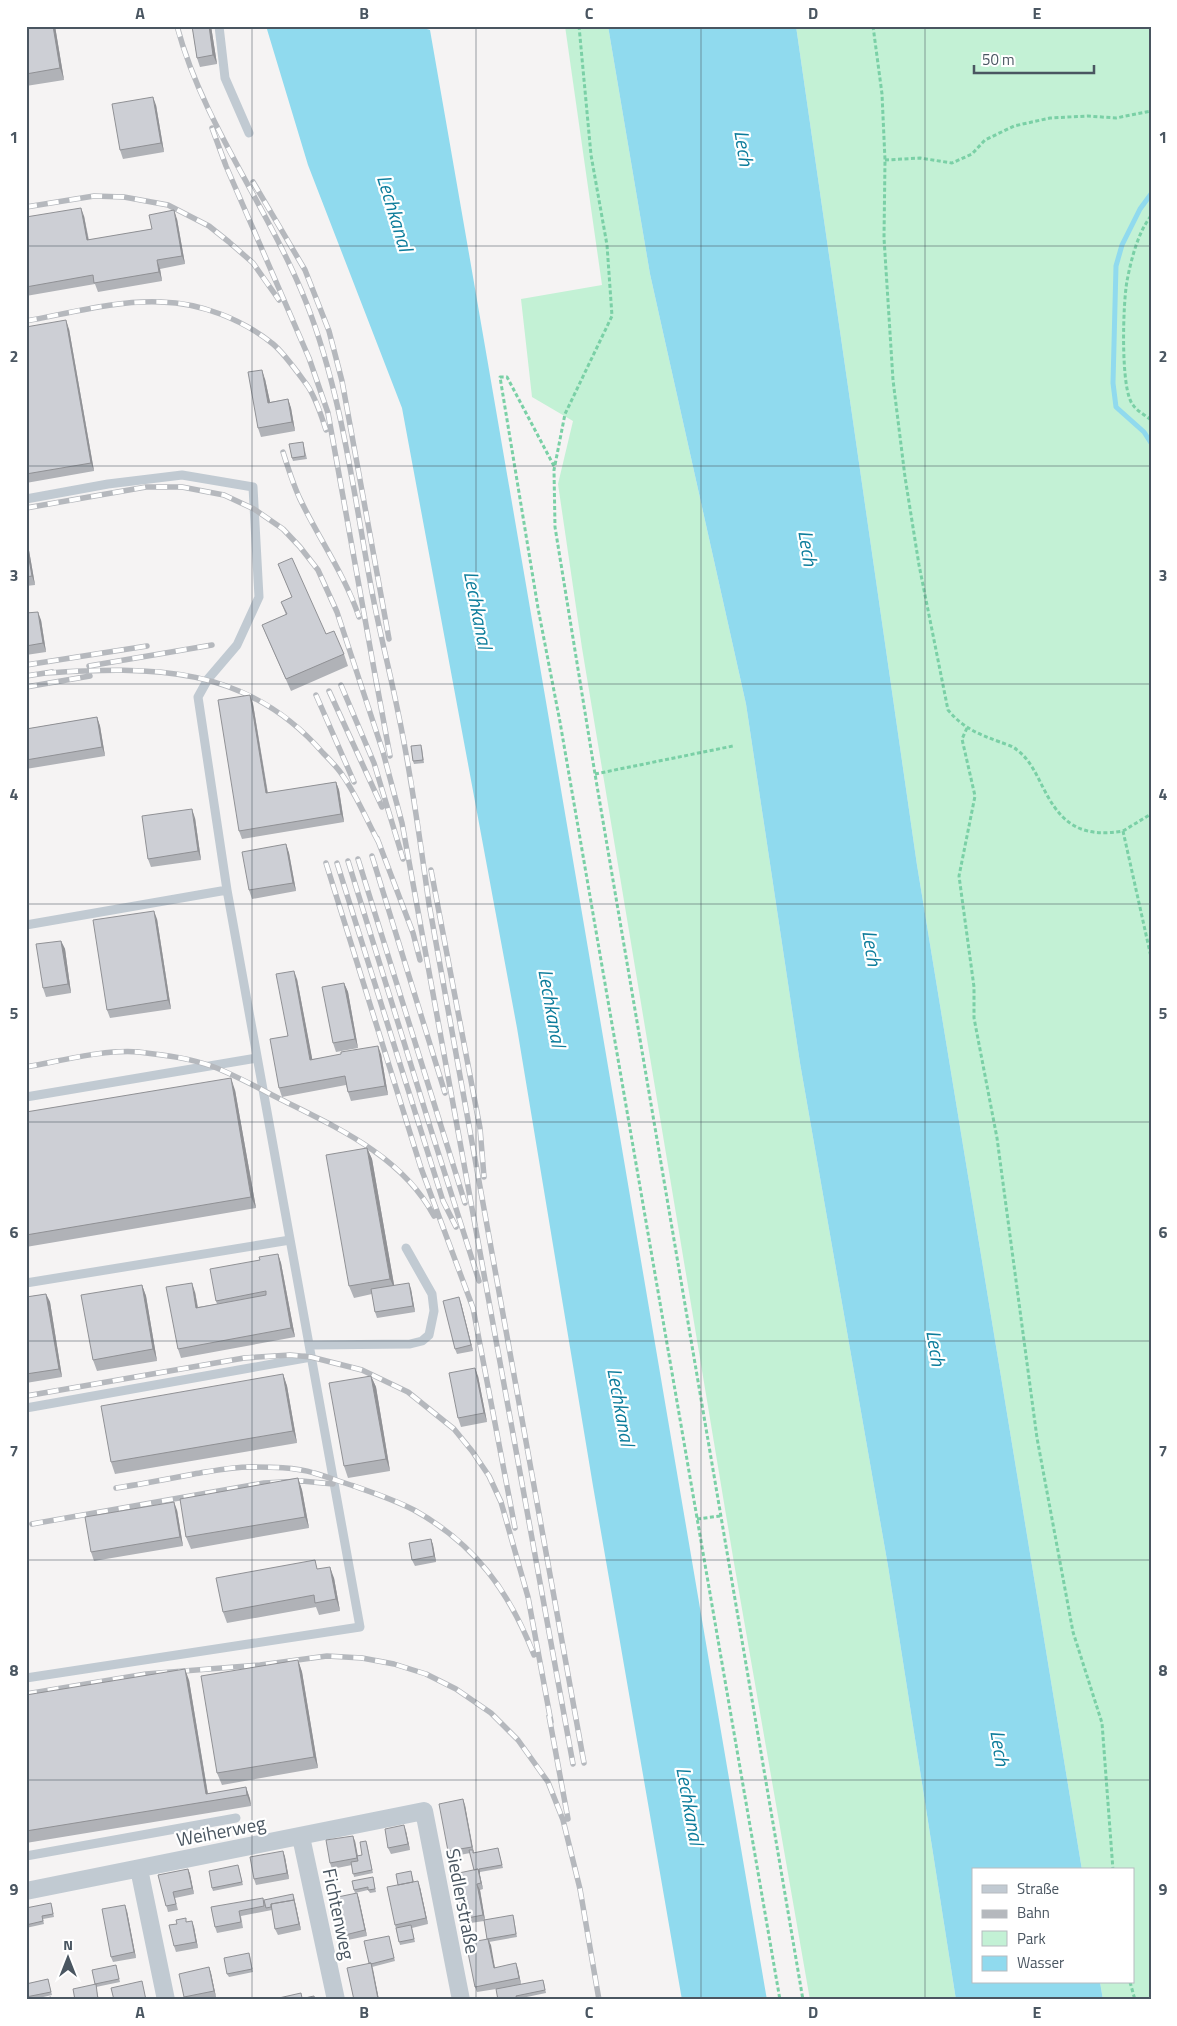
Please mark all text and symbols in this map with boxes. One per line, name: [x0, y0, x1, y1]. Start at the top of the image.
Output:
text: A: [135, 1, 145, 25]
text: B: [359, 1, 369, 25]
text: C: [585, 1, 594, 25]
text: D: [808, 1, 818, 25]
text: E: [1033, 1, 1042, 25]
scale bar: [974, 42, 1094, 74]
text: 50 m: [982, 48, 1015, 71]
text: 1: [10, 125, 18, 149]
text: 1: [1159, 125, 1167, 149]
water label: Lech: [726, 128, 763, 169]
water label: Lechkanal: [369, 171, 423, 258]
text: 2: [10, 344, 18, 368]
text: 2: [1159, 344, 1167, 368]
water label: Lech: [790, 528, 827, 569]
text: 3: [10, 563, 18, 587]
text: 3: [1159, 563, 1167, 587]
water label: Lechkanal: [456, 568, 502, 654]
text: 4: [10, 782, 19, 806]
text: 4: [1159, 782, 1168, 806]
water label: Lech: [854, 928, 891, 969]
water label: Lechkanal: [530, 967, 575, 1052]
text: 5: [10, 1001, 19, 1025]
text: 5: [1159, 1001, 1168, 1025]
text: 6: [10, 1220, 19, 1244]
text: 6: [1159, 1220, 1168, 1244]
water label: Lech: [918, 1328, 955, 1369]
water label: Lechkanal: [599, 1366, 644, 1451]
text: 7: [10, 1439, 18, 1463]
text: 7: [1159, 1439, 1167, 1463]
text: 8: [10, 1658, 19, 1682]
text: 8: [1159, 1658, 1168, 1682]
water label: Lech: [982, 1728, 1019, 1769]
water label: Lechkanal: [668, 1765, 713, 1850]
street label: Weiherweg: [174, 1808, 268, 1853]
street label: Siedlerstraße: [439, 1846, 488, 1956]
street label: Fichtenweg: [316, 1866, 363, 1962]
legend: [972, 1868, 1134, 1984]
text: 9: [10, 1877, 19, 1901]
text: Straße: [1017, 1877, 1059, 1900]
text: 9: [1159, 1877, 1168, 1901]
text: Bahn: [1017, 1901, 1050, 1924]
text: Park: [1017, 1927, 1046, 1950]
north arrow: [42, 1934, 92, 1984]
text: N: [63, 1934, 73, 1955]
text: Wasser: [1017, 1951, 1064, 1974]
text: A: [135, 2000, 145, 2024]
text: B: [359, 2000, 369, 2024]
text: C: [585, 2000, 594, 2024]
text: D: [808, 2000, 818, 2024]
text: E: [1033, 2000, 1042, 2024]

